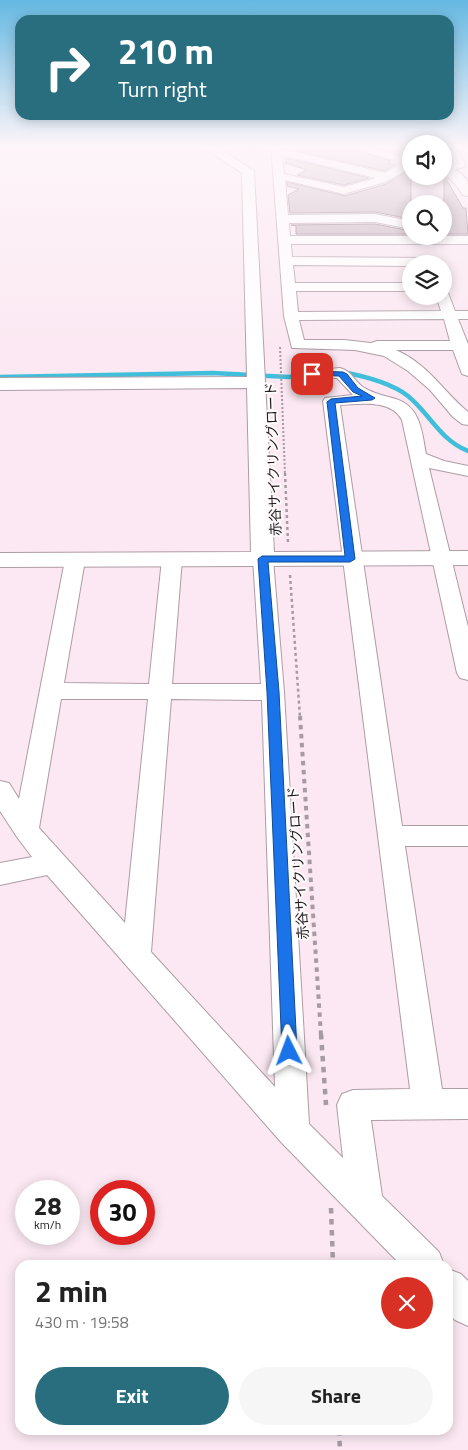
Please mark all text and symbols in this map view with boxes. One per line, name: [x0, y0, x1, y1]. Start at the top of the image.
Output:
text: 210 m: [118, 24, 214, 78]
icon: right: [35, 35, 100, 100]
text: Turn right: [118, 72, 207, 106]
map controls: [402, 135, 452, 305]
button: sound: [402, 135, 452, 185]
button: search: [402, 195, 452, 245]
button: layers: [402, 255, 452, 305]
pin: [291, 353, 333, 395]
icon: arrive: [298, 360, 326, 388]
street label: 赤谷サイクリングロード: [259, 382, 286, 536]
street label: 赤谷サイクリングロード: [282, 786, 313, 940]
position arrow: [262, 1024, 314, 1076]
speed limit sign: 30: [90, 1180, 155, 1245]
text: 28: [33, 1187, 62, 1225]
text: km/h: [34, 1215, 61, 1234]
text: 2 min: [35, 1268, 108, 1314]
button: close: [381, 1277, 433, 1329]
text: 430 m · 19:58: [35, 1310, 129, 1334]
button: Exit: [35, 1367, 229, 1425]
button: Share: [239, 1367, 433, 1425]

